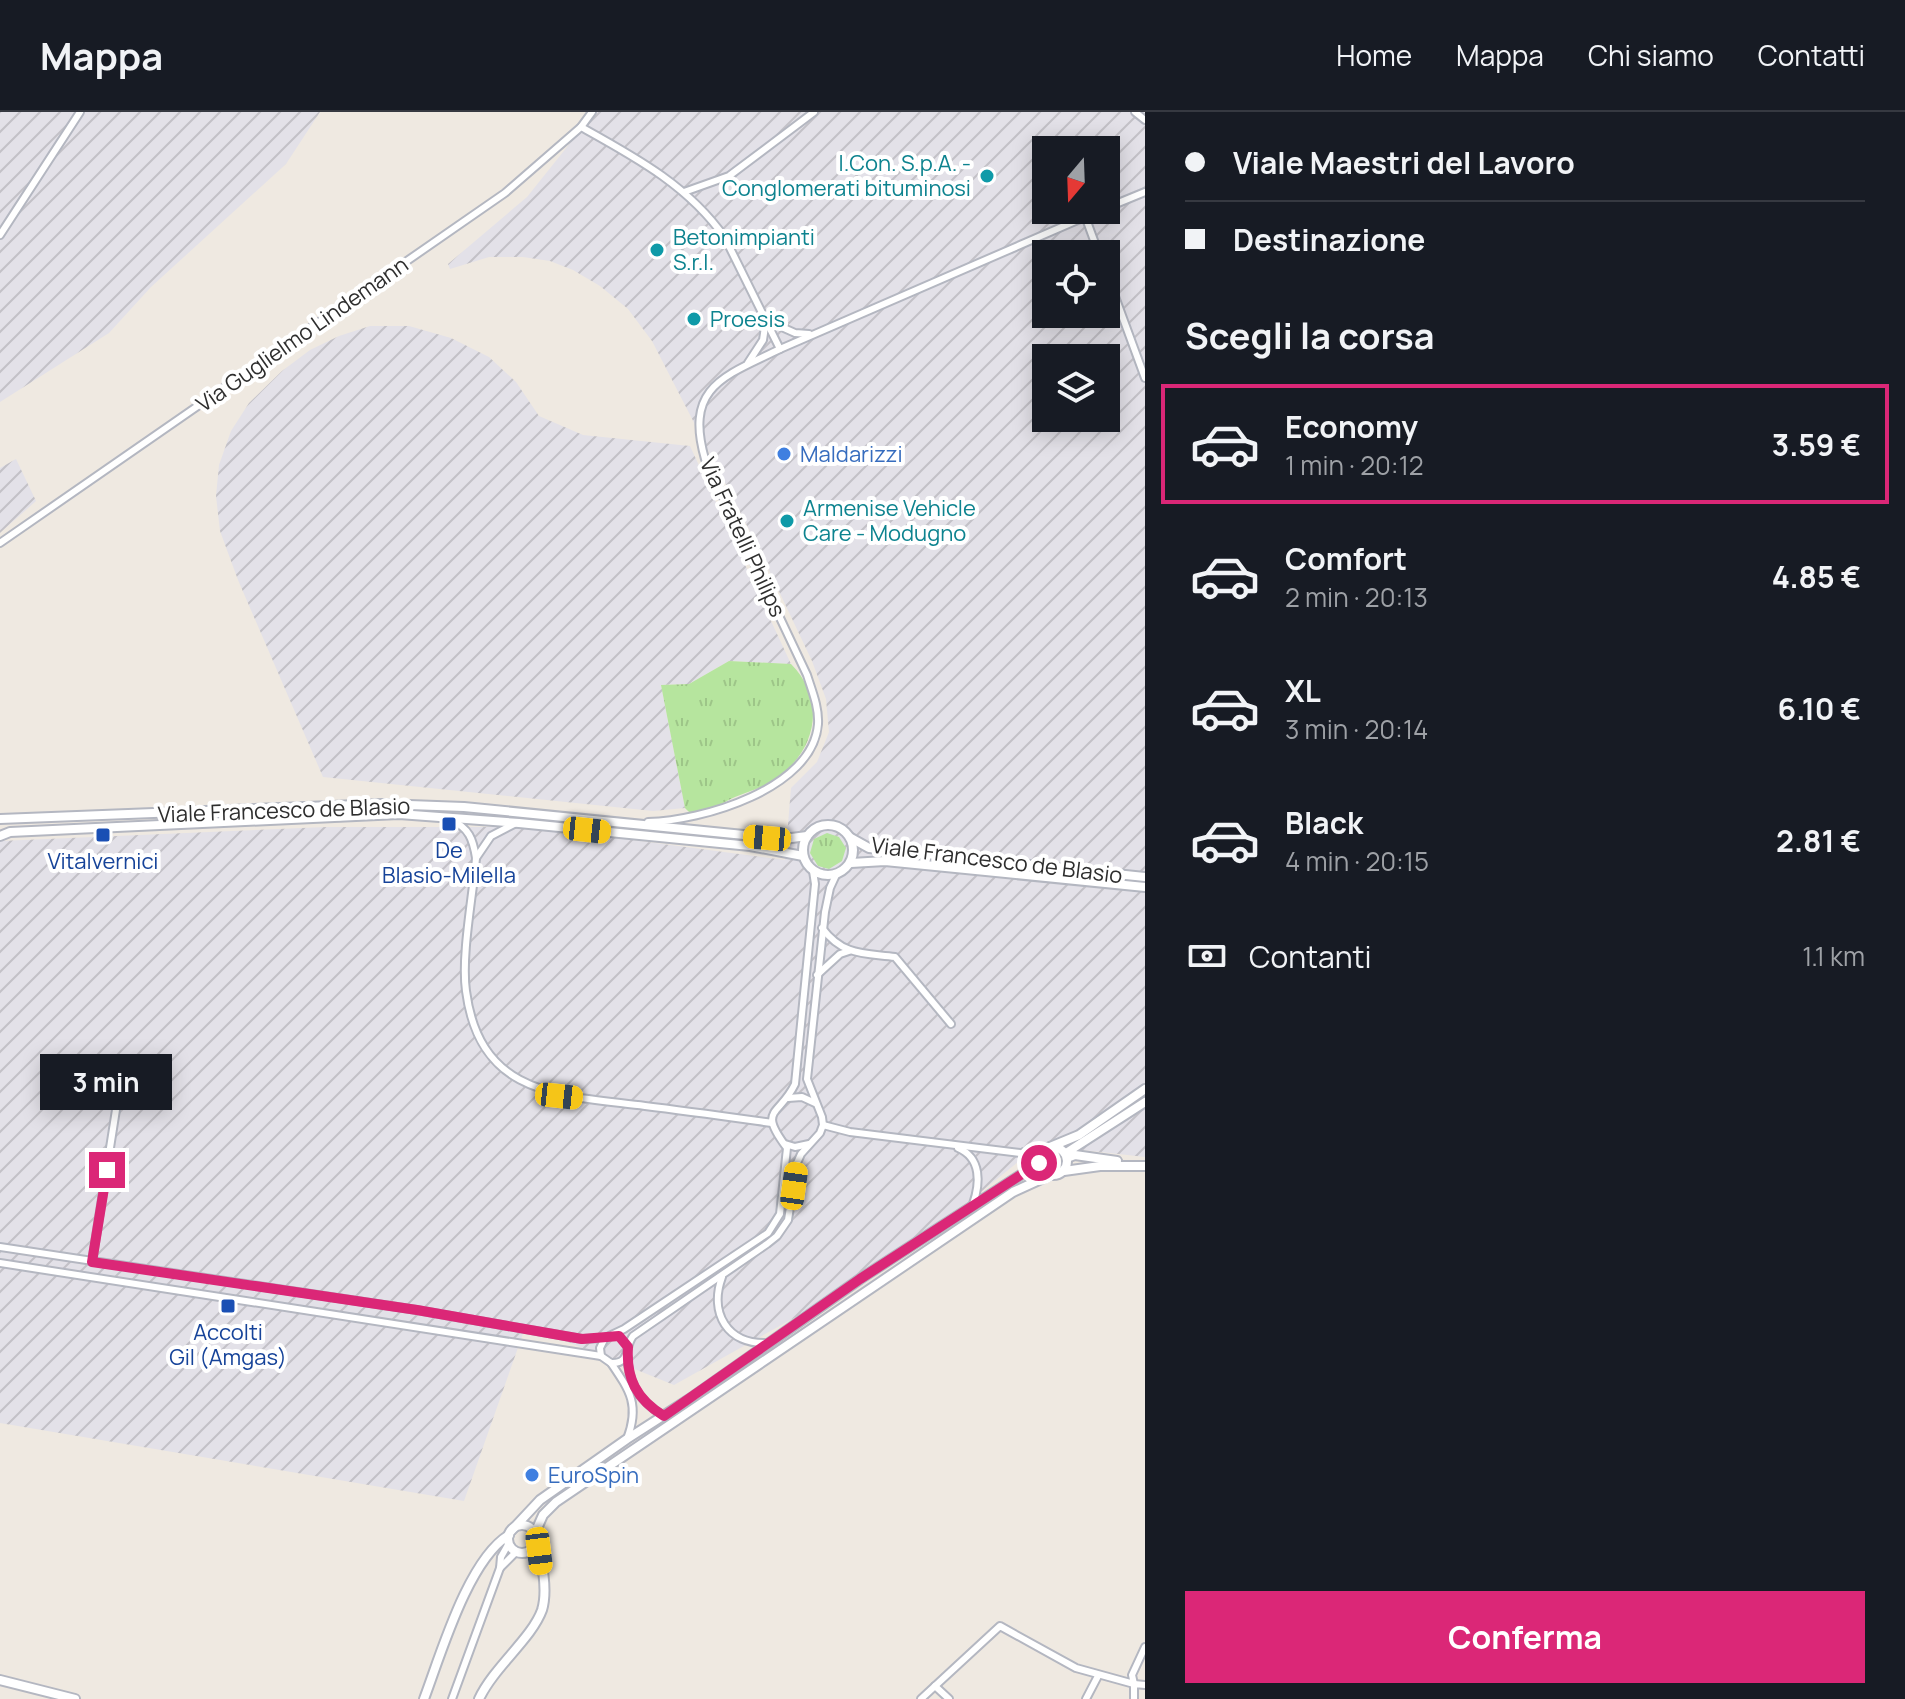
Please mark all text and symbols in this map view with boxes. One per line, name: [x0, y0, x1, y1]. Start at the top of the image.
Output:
text: Mappa: [40, 29, 163, 81]
text: Home: [1336, 36, 1412, 74]
text: Mappa: [1456, 36, 1544, 74]
text: Chi siamo: [1588, 36, 1714, 74]
text: Contatti: [1758, 36, 1865, 74]
north arrow: [1032, 136, 1120, 224]
map controls: [1032, 136, 1120, 432]
text: Viale Maestri del Lavoro: [1233, 142, 1575, 183]
place label: I.Con. S.p.A. - Conglomerati bituminosi: [722, 148, 971, 203]
marker: I.Con. S.p.A. - Conglomerati bituminosi: [978, 167, 996, 185]
text: Destinazione: [1233, 219, 1425, 260]
place label: Betonimpianti S.r.l.: [673, 222, 815, 277]
button: locate: [1032, 240, 1120, 328]
marker: Betonimpianti S.r.l.: [648, 241, 666, 259]
street label: Via Guglielmo Lindemann: [190, 249, 414, 419]
place label: Proesis: [710, 304, 785, 334]
marker: Proesis: [685, 310, 703, 328]
text: Scegli la corsa: [1185, 311, 1434, 360]
button: layers: [1032, 344, 1120, 432]
text: Economy: [1285, 406, 1418, 447]
icon: car: [1189, 408, 1261, 480]
text: 3.59 €: [1772, 424, 1861, 465]
place label: Maldarizzi: [800, 439, 903, 469]
marker: Maldarizzi: [775, 445, 793, 463]
text: 1 min · 20:12: [1285, 447, 1424, 483]
street label: Via Fratelli Philips: [693, 452, 793, 622]
place label: Armenise Vehicle Care - Modugno: [803, 493, 976, 548]
marker: Armenise Vehicle Care - Modugno: [778, 512, 796, 530]
text: Comfort: [1285, 538, 1407, 579]
icon: car: [1189, 540, 1261, 612]
text: 4.85 €: [1772, 556, 1861, 597]
text: 2 min · 20:13: [1285, 579, 1428, 615]
text: XL: [1285, 670, 1321, 711]
icon: car: [1189, 672, 1261, 744]
text: 6.10 €: [1777, 688, 1861, 729]
text: 3 min · 20:14: [1285, 711, 1428, 747]
street label: Viale Francesco de Blasio: [157, 791, 411, 829]
text: Black: [1285, 802, 1363, 843]
icon: car: [1189, 804, 1261, 876]
marker: De Blasio-Milella: [440, 815, 458, 833]
car: [562, 816, 612, 844]
text: 2.81 €: [1776, 820, 1861, 861]
car: [742, 824, 792, 852]
marker: Vitalvernici: [94, 826, 112, 844]
street label: Viale Francesco de Blasio: [870, 830, 1124, 890]
place label: De Blasio-Milella: [382, 835, 516, 890]
text: 4 min · 20:15: [1285, 843, 1429, 879]
place label: Vitalvernici: [48, 846, 158, 876]
icon: cash: [1185, 934, 1229, 978]
text: Contanti: [1249, 936, 1372, 977]
text: 1.1 km: [1802, 938, 1865, 974]
callout: 3 min: [41, 1054, 173, 1110]
text: 3 min: [72, 1064, 140, 1100]
car: [534, 1082, 584, 1110]
route start: [1021, 1145, 1057, 1181]
route end: [89, 1152, 125, 1188]
car: [779, 1161, 809, 1211]
marker: Accolti Gil (Amgas): [219, 1297, 237, 1315]
place label: Accolti Gil (Amgas): [169, 1317, 287, 1372]
place label: EuroSpin: [548, 1460, 639, 1490]
marker: EuroSpin: [523, 1466, 541, 1484]
car: [524, 1526, 554, 1576]
button: Conferma: [1185, 1591, 1865, 1683]

